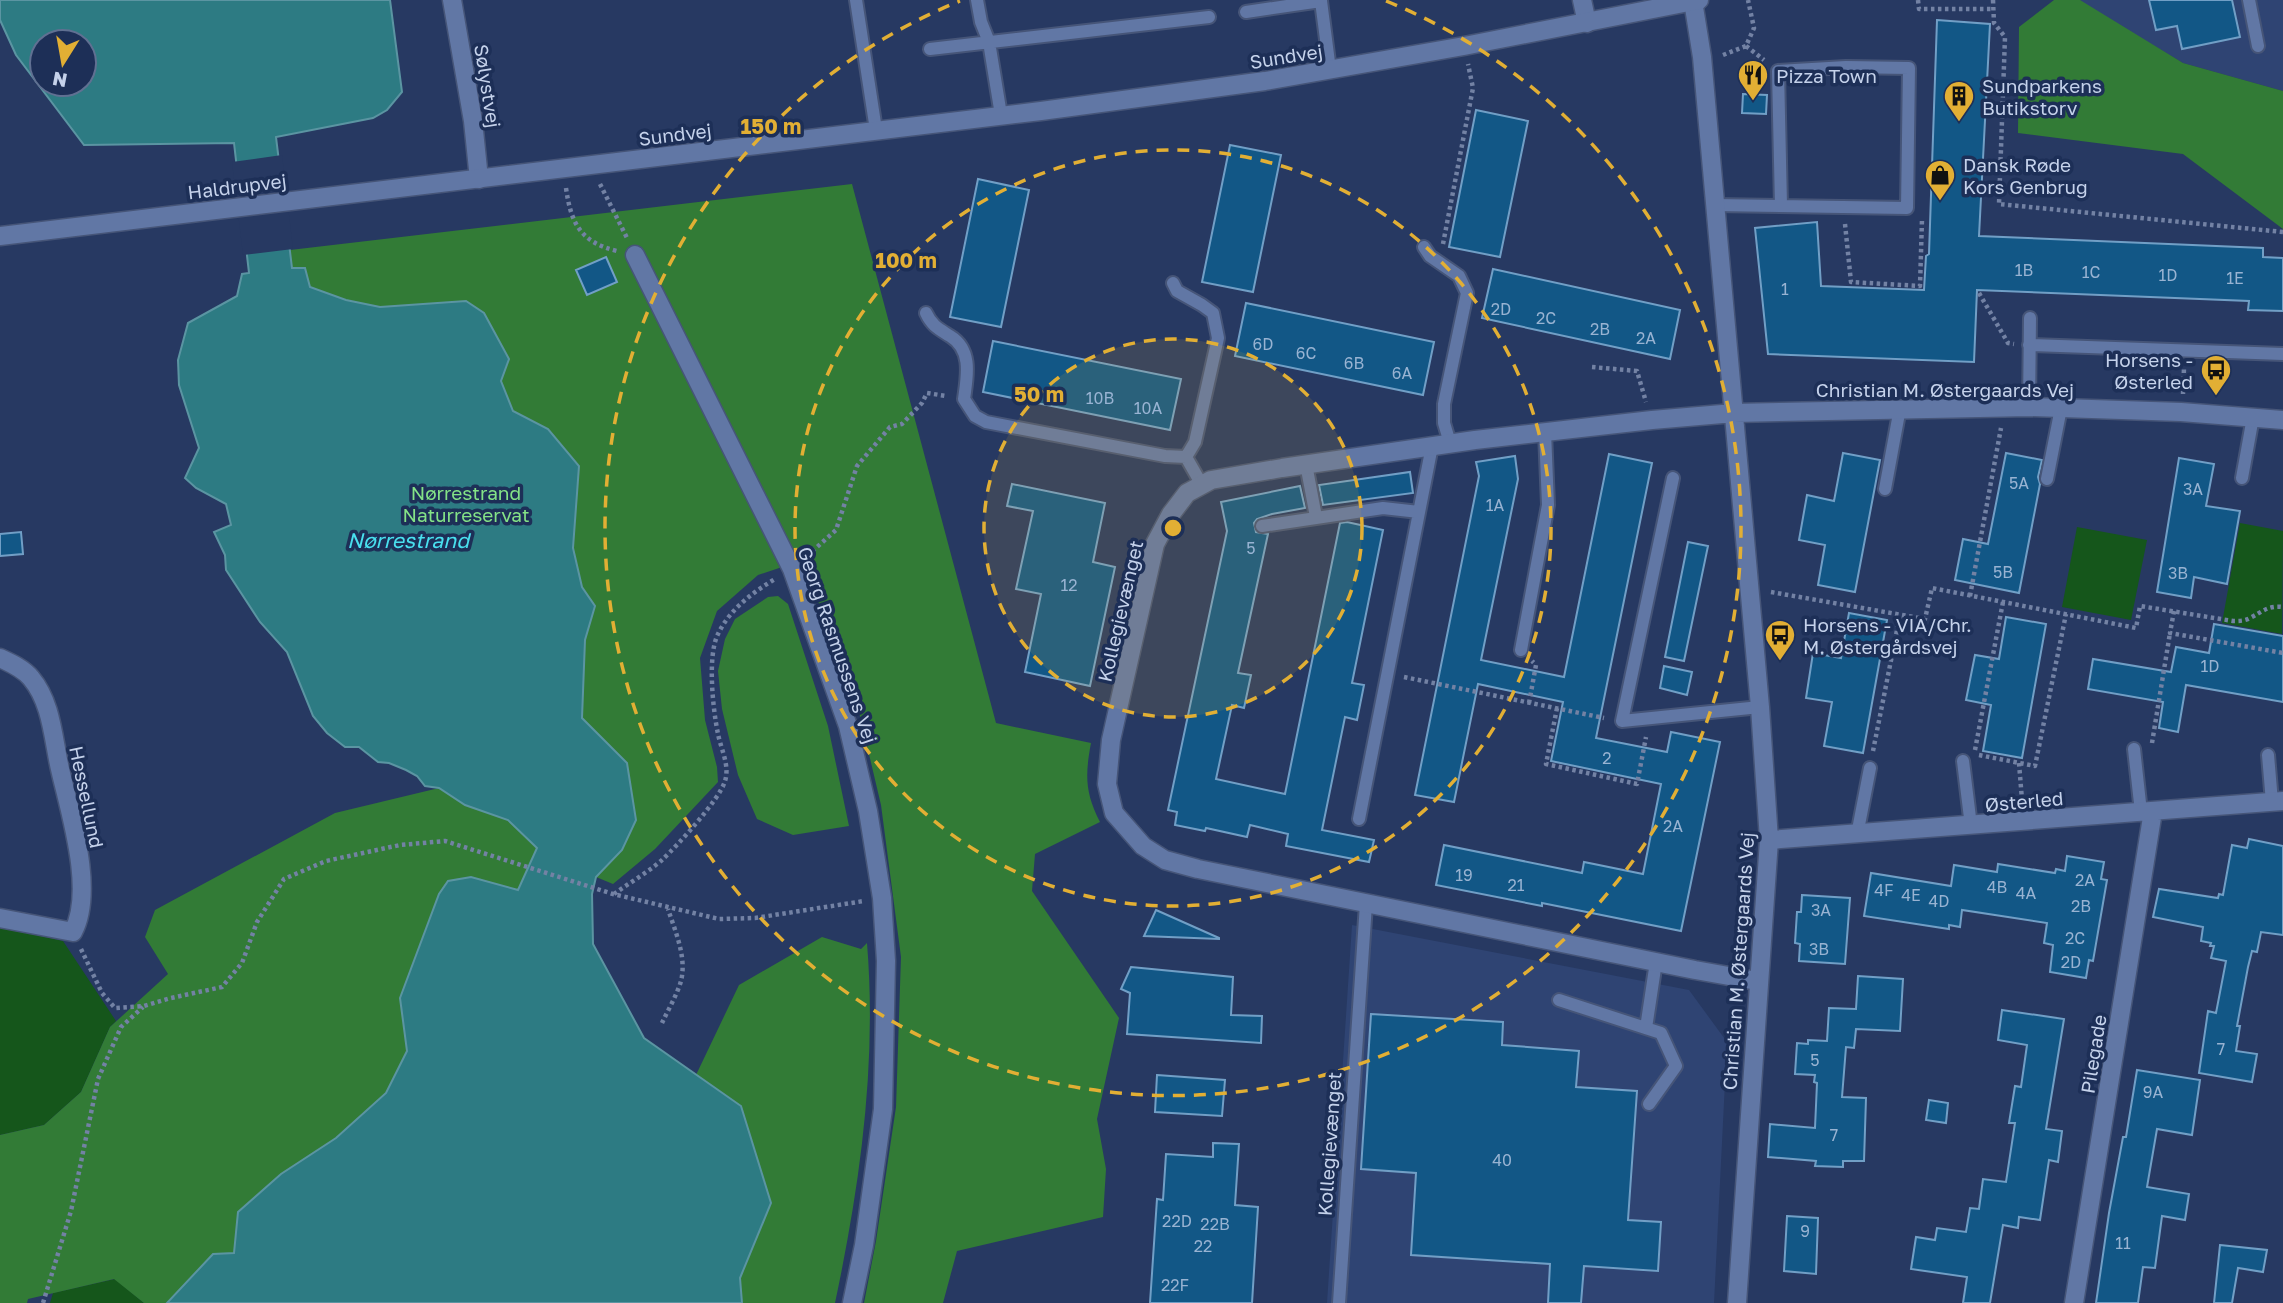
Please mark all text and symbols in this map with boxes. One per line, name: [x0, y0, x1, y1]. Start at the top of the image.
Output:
north arrow: [28, 28, 98, 98]
street label: Sundvej: [1248, 39, 1324, 73]
street label: Sølystvej: [470, 43, 506, 129]
restaurant icon: Pizza Town: [1736, 58, 1770, 102]
place label: Pizza Town: [1776, 64, 1877, 87]
text: N: [50, 68, 69, 93]
place label: Sundparkens Butikstorv: [1982, 74, 2102, 119]
building icon: Sundparkens Butikstorv: [1942, 79, 1976, 123]
text: 150 m: [741, 113, 801, 139]
street label: Sundvej: [637, 118, 713, 150]
place label: Dansk Røde Kors Genbrug: [1963, 153, 2088, 198]
shop icon: Dansk Røde Kors Genbrug: [1923, 158, 1957, 202]
street label: Haldrupvej: [186, 169, 288, 203]
text: 100 m: [875, 247, 937, 273]
house number: 1B: [2015, 260, 2033, 280]
house number: 1C: [2082, 262, 2100, 282]
house number: 1D: [2159, 265, 2177, 285]
house number: 1E: [2226, 268, 2244, 288]
house number: 1: [1781, 279, 1789, 299]
house number: 2D: [1491, 299, 1511, 319]
house number: 2C: [1536, 308, 1556, 328]
house number: 2B: [1590, 319, 1610, 339]
house number: 2A: [1636, 328, 1656, 348]
house number: 6D: [1253, 334, 1273, 354]
house number: 6C: [1296, 343, 1316, 363]
place label: Horsens - Østerled: [2105, 348, 2193, 393]
house number: 6B: [1344, 353, 1364, 373]
bus stop icon: Horsens - Østerled: [2199, 353, 2233, 397]
house number: 6A: [1392, 363, 1412, 383]
street label: Christian M. Østergaards Vej: [1816, 378, 2074, 401]
text: 50 m: [1014, 381, 1064, 407]
house number: 10B: [1086, 388, 1114, 408]
house number: 10A: [1134, 398, 1162, 418]
house number: 5A: [2009, 473, 2029, 493]
house number: 3A: [2183, 479, 2203, 499]
park label: Nørrestrand Naturreservat: [402, 481, 530, 526]
house number: 1A: [1486, 495, 1505, 515]
centre of rings: [1161, 516, 1185, 540]
water label: Nørrestrand: [347, 527, 471, 553]
street label: Kollegievænget: [1093, 538, 1147, 684]
house number: 5: [1246, 538, 1256, 558]
street label: Georg Rasmussens Vej: [793, 544, 883, 746]
house number: 5B: [1993, 562, 2013, 582]
house number: 3B: [2168, 563, 2188, 583]
house number: 12: [1060, 575, 1078, 595]
place label: Horsens - VIA/Chr. M. Østergårdsvej: [1803, 613, 1972, 658]
bus stop icon: Horsens - VIA/Chr. M. Østergårdsvej: [1763, 618, 1797, 662]
house number: 1D: [2201, 656, 2219, 676]
street label: Hessellund: [65, 744, 109, 850]
house number: 2: [1602, 748, 1612, 768]
street label: Østerled: [1984, 786, 2064, 816]
house number: 2A: [1663, 816, 1683, 836]
street label: Christian M. Østergaards Vej: [1718, 831, 1758, 1091]
house number: 19: [1455, 865, 1473, 885]
house number: 2A: [2075, 870, 2095, 890]
house number: 21: [1507, 875, 1525, 895]
house number: 4B: [1987, 877, 2007, 897]
house number: 4F: [1874, 880, 1894, 900]
house number: 4A: [2016, 883, 2037, 903]
house number: 4E: [1901, 885, 1921, 905]
house number: 4D: [1929, 891, 1949, 911]
house number: 2B: [2071, 896, 2091, 916]
house number: 3A: [1811, 900, 1831, 920]
house number: 2C: [2065, 928, 2085, 948]
house number: 3B: [1809, 939, 1829, 959]
house number: 2D: [2061, 952, 2081, 972]
street label: Pilegade: [2075, 1013, 2111, 1095]
house number: 7: [2217, 1039, 2225, 1059]
house number: 5: [1810, 1050, 1820, 1070]
street label: Kollegievænget: [1312, 1071, 1346, 1217]
house number: 9A: [2143, 1082, 2163, 1102]
house number: 7: [1830, 1125, 1838, 1145]
house number: 40: [1492, 1150, 1512, 1170]
house number: 22D: [1162, 1211, 1192, 1231]
house number: 22B: [1200, 1214, 1230, 1234]
house number: 9: [1800, 1221, 1810, 1241]
house number: 11: [2115, 1233, 2131, 1253]
house number: 22: [1194, 1236, 1212, 1256]
house number: 22F: [1161, 1275, 1189, 1295]

